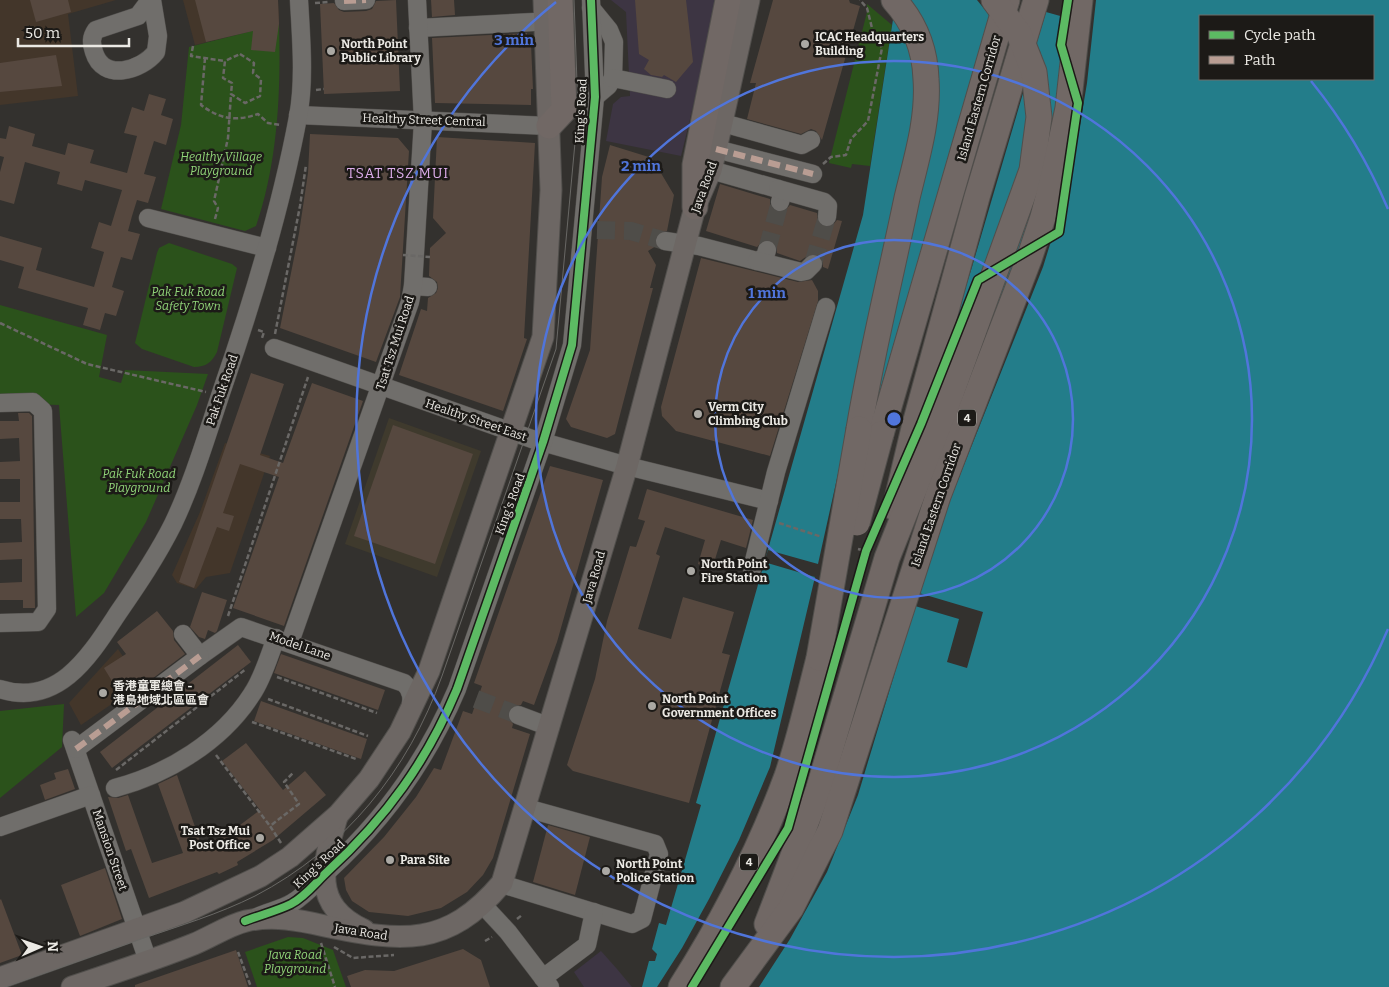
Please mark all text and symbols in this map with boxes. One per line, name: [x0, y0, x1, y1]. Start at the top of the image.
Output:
scale bar: [18, 15, 129, 47]
legend: [1199, 15, 1374, 80]
text: 50 m: [25, 24, 61, 42]
text: Cycle path: [1244, 26, 1316, 44]
place label: ICAC Headquarters Building: [815, 30, 924, 58]
text: 3 min: [494, 31, 534, 49]
street label: Island Eastern Corridor: [954, 33, 1004, 162]
place label: North Point Public Library: [341, 37, 421, 65]
marker: ICAC Headquarters Building: [799, 38, 811, 50]
marker: North Point Public Library: [325, 45, 337, 57]
text: Path: [1244, 51, 1276, 69]
street label: King's Road: [572, 78, 590, 144]
street label: Healthy Street Central: [362, 111, 486, 129]
park label: Healthy Village Playground: [180, 150, 262, 178]
text: 2 min: [621, 157, 661, 175]
street label: Java Road: [688, 160, 720, 215]
district label: TSAT TSZ MUI: [347, 165, 449, 182]
text: 1 min: [748, 284, 786, 302]
park label: Pak Fuk Road Safety Town: [151, 285, 225, 313]
street label: Tsat Tsz Mui Road: [373, 294, 417, 392]
street label: Pak Fuk Road: [203, 353, 241, 427]
street label: Healthy Street East: [424, 396, 529, 444]
place label: Verm City Climbing Club: [708, 400, 788, 428]
marker: Verm City Climbing Club: [692, 408, 704, 420]
road number: 4: [958, 409, 976, 426]
centre of rings: [885, 410, 903, 428]
street label: Island Eastern Corridor: [908, 441, 964, 569]
park label: Pak Fuk Road Playground: [102, 467, 176, 495]
street label: King's Road: [492, 471, 528, 537]
street label: Java Road: [580, 549, 608, 605]
place label: North Point Fire Station: [701, 557, 768, 585]
marker: North Point Fire Station: [685, 565, 697, 577]
street label: Model Lane: [267, 629, 333, 663]
place label: 香港童軍總會 - 港島地域北區區會: [113, 679, 209, 707]
marker: 香港童軍總會 - 港島地域北區區會: [97, 687, 109, 699]
place label: North Point Government Offices: [662, 692, 776, 720]
marker: North Point Government Offices: [646, 700, 658, 712]
street label: Mansion Street: [90, 808, 131, 893]
place label: Tsat Tsz Mui Post Office: [181, 824, 250, 852]
marker: Tsat Tsz Mui Post Office: [254, 832, 266, 844]
street label: King's Road: [291, 837, 347, 891]
place label: Para Site: [400, 853, 450, 867]
marker: Para Site: [384, 854, 396, 866]
road number: 4: [740, 854, 758, 870]
place label: North Point Police Station: [616, 857, 694, 885]
marker: North Point Police Station: [600, 865, 612, 877]
street label: Java Road: [333, 921, 388, 943]
north arrow: [15, 922, 65, 972]
text: N: [44, 941, 61, 952]
park label: Java Road Playground: [264, 948, 326, 976]

